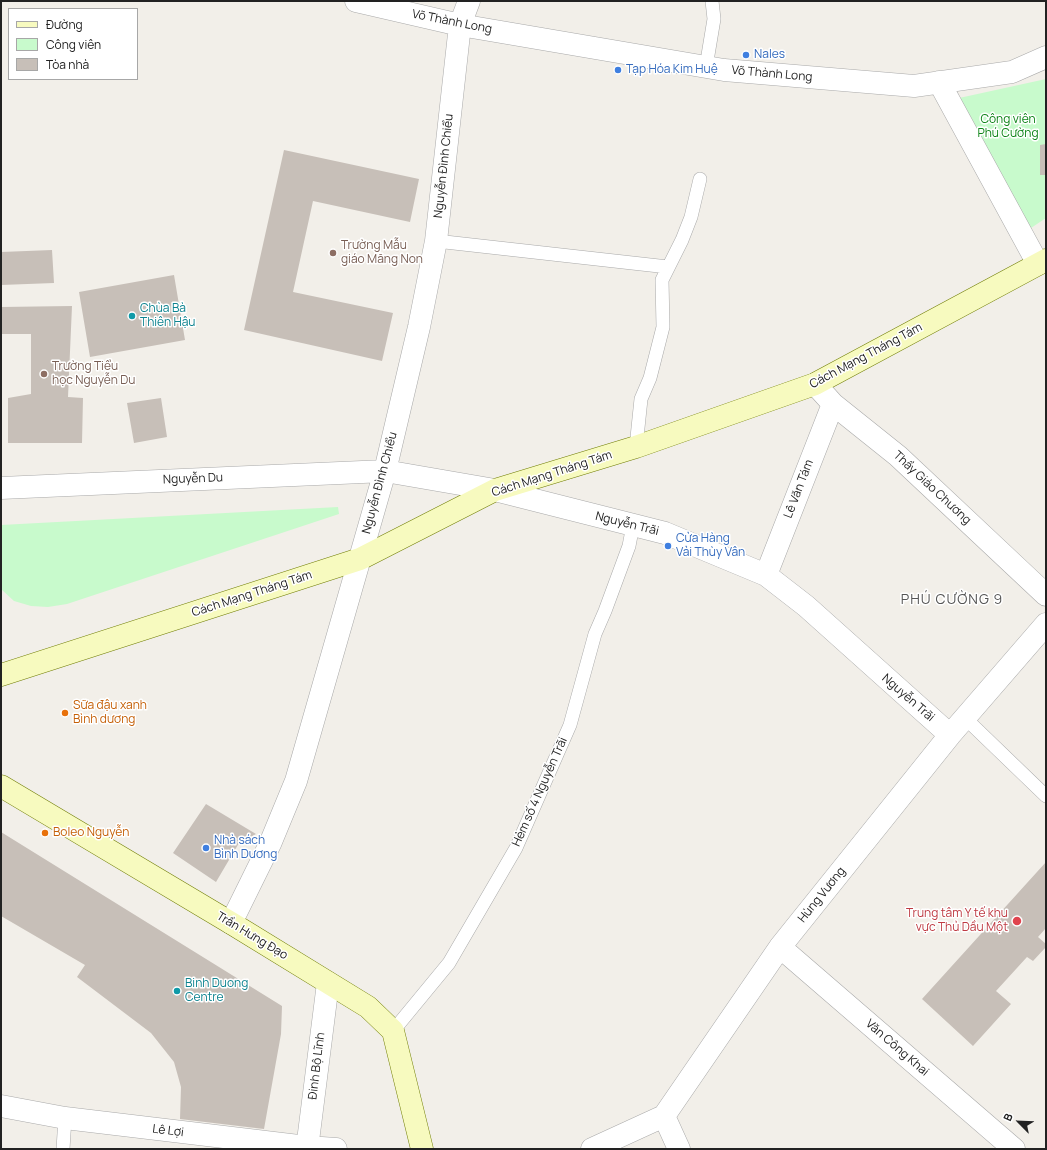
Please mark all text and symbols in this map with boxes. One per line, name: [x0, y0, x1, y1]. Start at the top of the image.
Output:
street label: Võ Thành Long: [411, 7, 493, 37]
legend: [8, 8, 138, 80]
text: Đường: [46, 16, 83, 33]
text: Công viên: [46, 36, 101, 53]
place label: Nales: [754, 48, 785, 62]
marker: Nales: [741, 50, 751, 60]
text: Tòa nhà: [46, 56, 89, 73]
place label: Tạp Hóa Kim Huệ: [626, 63, 718, 77]
street label: Võ Thành Long: [731, 63, 813, 85]
marker: Tạp Hóa Kim Huệ: [613, 65, 623, 75]
street label: Nguyễn Đình Chiểu: [431, 113, 457, 219]
park label: Công viên Phú Cường: [977, 113, 1039, 141]
place label: Trường Mẫu giáo Măng Non: [341, 239, 423, 267]
marker: Trường Mẫu giáo Măng Non: [328, 248, 338, 258]
place label: Chùa Bà Thiên Hậu: [140, 302, 195, 330]
marker: Chùa Bà Thiên Hậu: [127, 311, 137, 321]
street label: Cách Mạng Tháng Tám: [807, 320, 925, 392]
place label: Trường Tiểu học Nguyễn Du: [52, 360, 135, 388]
marker: Trường Tiểu học Nguyễn Du: [39, 369, 49, 379]
street label: Nguyễn Đình Chiểu: [359, 430, 401, 536]
street label: Cách Mạng Tháng Tám: [490, 448, 614, 500]
street label: Thầy Giáo Chương: [890, 448, 974, 528]
street label: Lê Văn Tám: [781, 458, 817, 520]
street label: Nguyễn Du: [163, 471, 223, 487]
street label: Nguyễn Trãi: [594, 509, 660, 539]
place label: Cửa Hàng Vải Thùy Vân: [676, 532, 745, 560]
marker: Cửa Hàng Vải Thùy Vân: [663, 541, 673, 551]
street label: Cách Mạng Tháng Tám: [190, 568, 314, 620]
district label: PHÚ CƯỜNG 9: [901, 592, 1003, 608]
street label: Nguyễn Trãi: [879, 671, 937, 725]
place label: Sữa đậu xanh Bình dương: [73, 699, 147, 727]
marker: Sữa đậu xanh Bình dương: [60, 708, 70, 718]
street label: Hẻm số 4 Nguyễn Trãi: [509, 735, 571, 849]
place label: Boleo Nguyễn: [53, 826, 129, 840]
marker: Boleo Nguyễn: [40, 828, 50, 838]
place label: Nhà sách Bình Dương: [214, 834, 277, 862]
marker: Nhà sách Bình Dương: [201, 843, 211, 853]
street label: Hùng Vương: [795, 864, 849, 926]
place label: Trung tâm Y tế khu vực Thủ Dầu Một: [906, 907, 1008, 935]
street label: Trần Hưng Đạo: [214, 909, 290, 963]
marker: Trung tâm Y tế khu vực Thủ Dầu Một: [1011, 915, 1023, 927]
place label: Binh Duong Centre: [185, 977, 248, 1005]
marker: Binh Duong Centre: [172, 986, 182, 996]
street label: Văn Công Khai: [862, 1017, 932, 1079]
street label: Đinh Bộ Lĩnh: [306, 1032, 328, 1100]
north arrow: [999, 1102, 1039, 1142]
text: B: [999, 1111, 1016, 1123]
street label: Lê Lợi: [151, 1122, 185, 1140]

